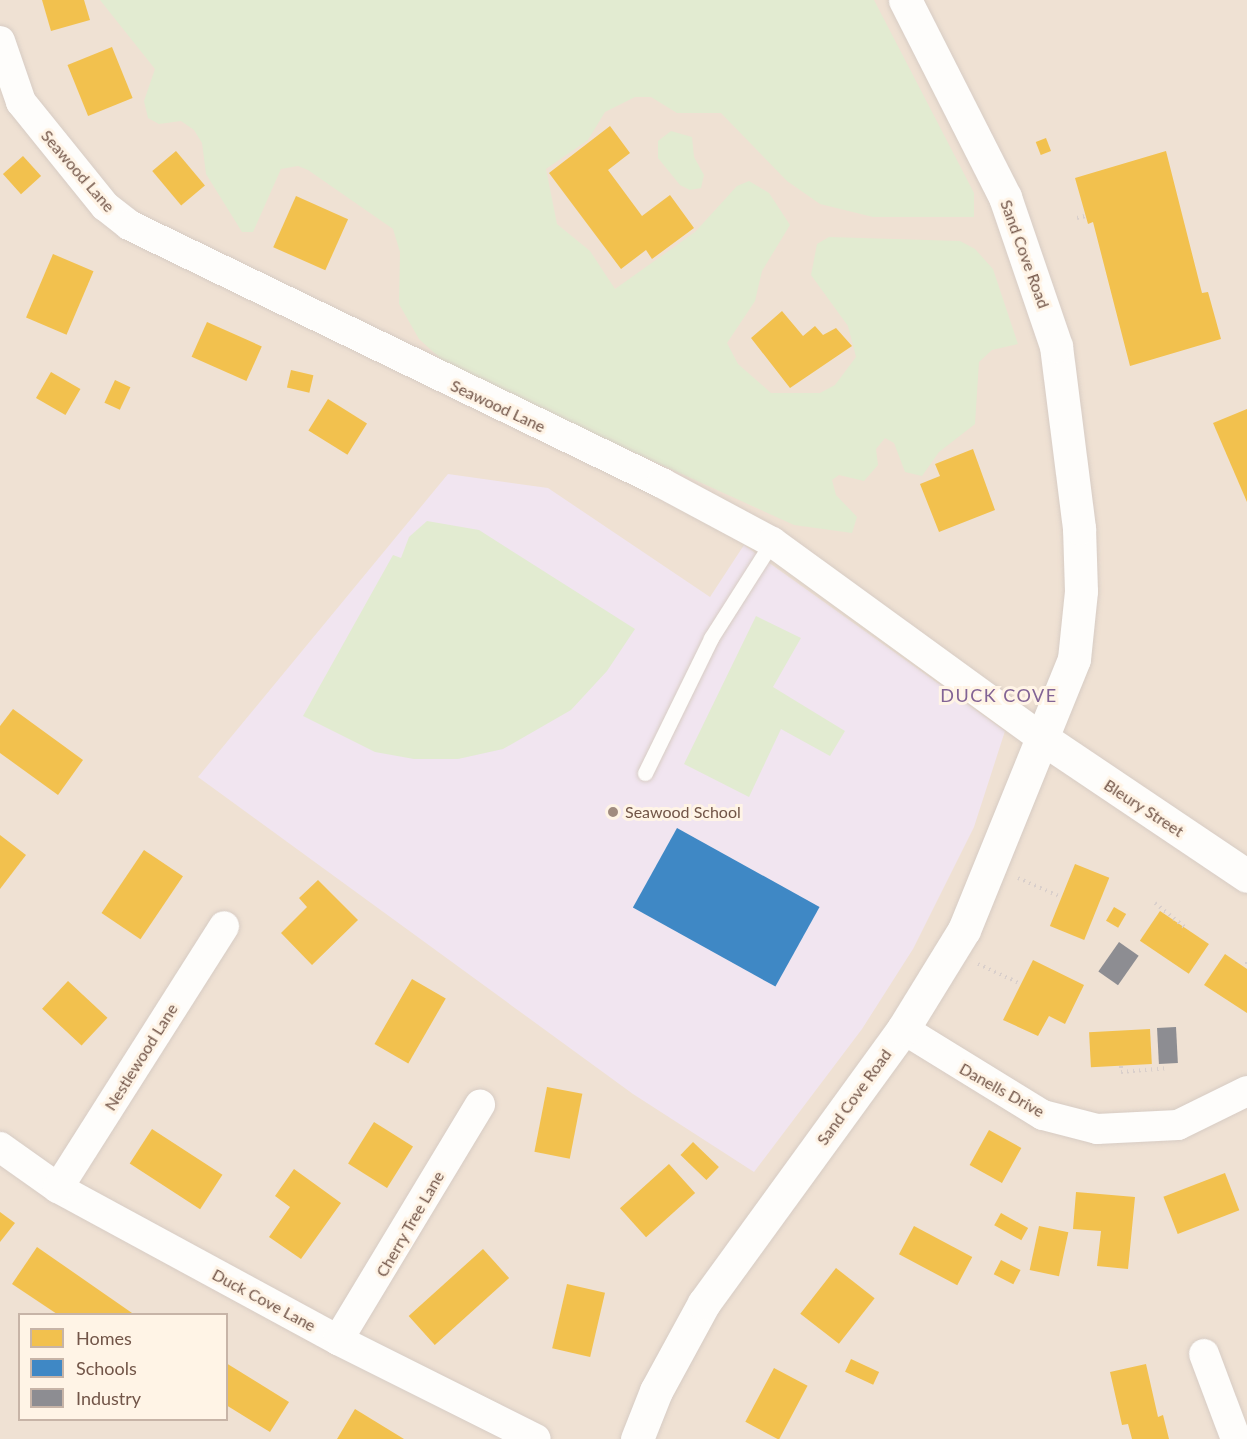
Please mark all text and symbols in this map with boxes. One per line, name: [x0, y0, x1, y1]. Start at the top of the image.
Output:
street label: Seawood Lane: [37, 126, 119, 216]
street label: Sand Cove Road: [996, 197, 1054, 311]
street label: Seawood Lane: [448, 376, 548, 436]
district label: DUCK COVE: [940, 684, 1058, 706]
street label: Bleury Street: [1100, 775, 1188, 841]
place label: Seawood School: [625, 802, 741, 822]
marker: Seawood School: [606, 805, 620, 819]
street label: Nestlewood Lane: [100, 1000, 182, 1114]
street label: Sand Cove Road: [813, 1045, 895, 1149]
street label: Danells Drive: [956, 1059, 1048, 1121]
street label: Cherry Tree Lane: [372, 1167, 448, 1281]
street label: Duck Cove Lane: [209, 1265, 319, 1335]
legend: [18, 1313, 228, 1421]
text: Homes: [76, 1327, 132, 1349]
text: Schools: [76, 1357, 137, 1379]
text: Industry: [76, 1387, 141, 1409]

